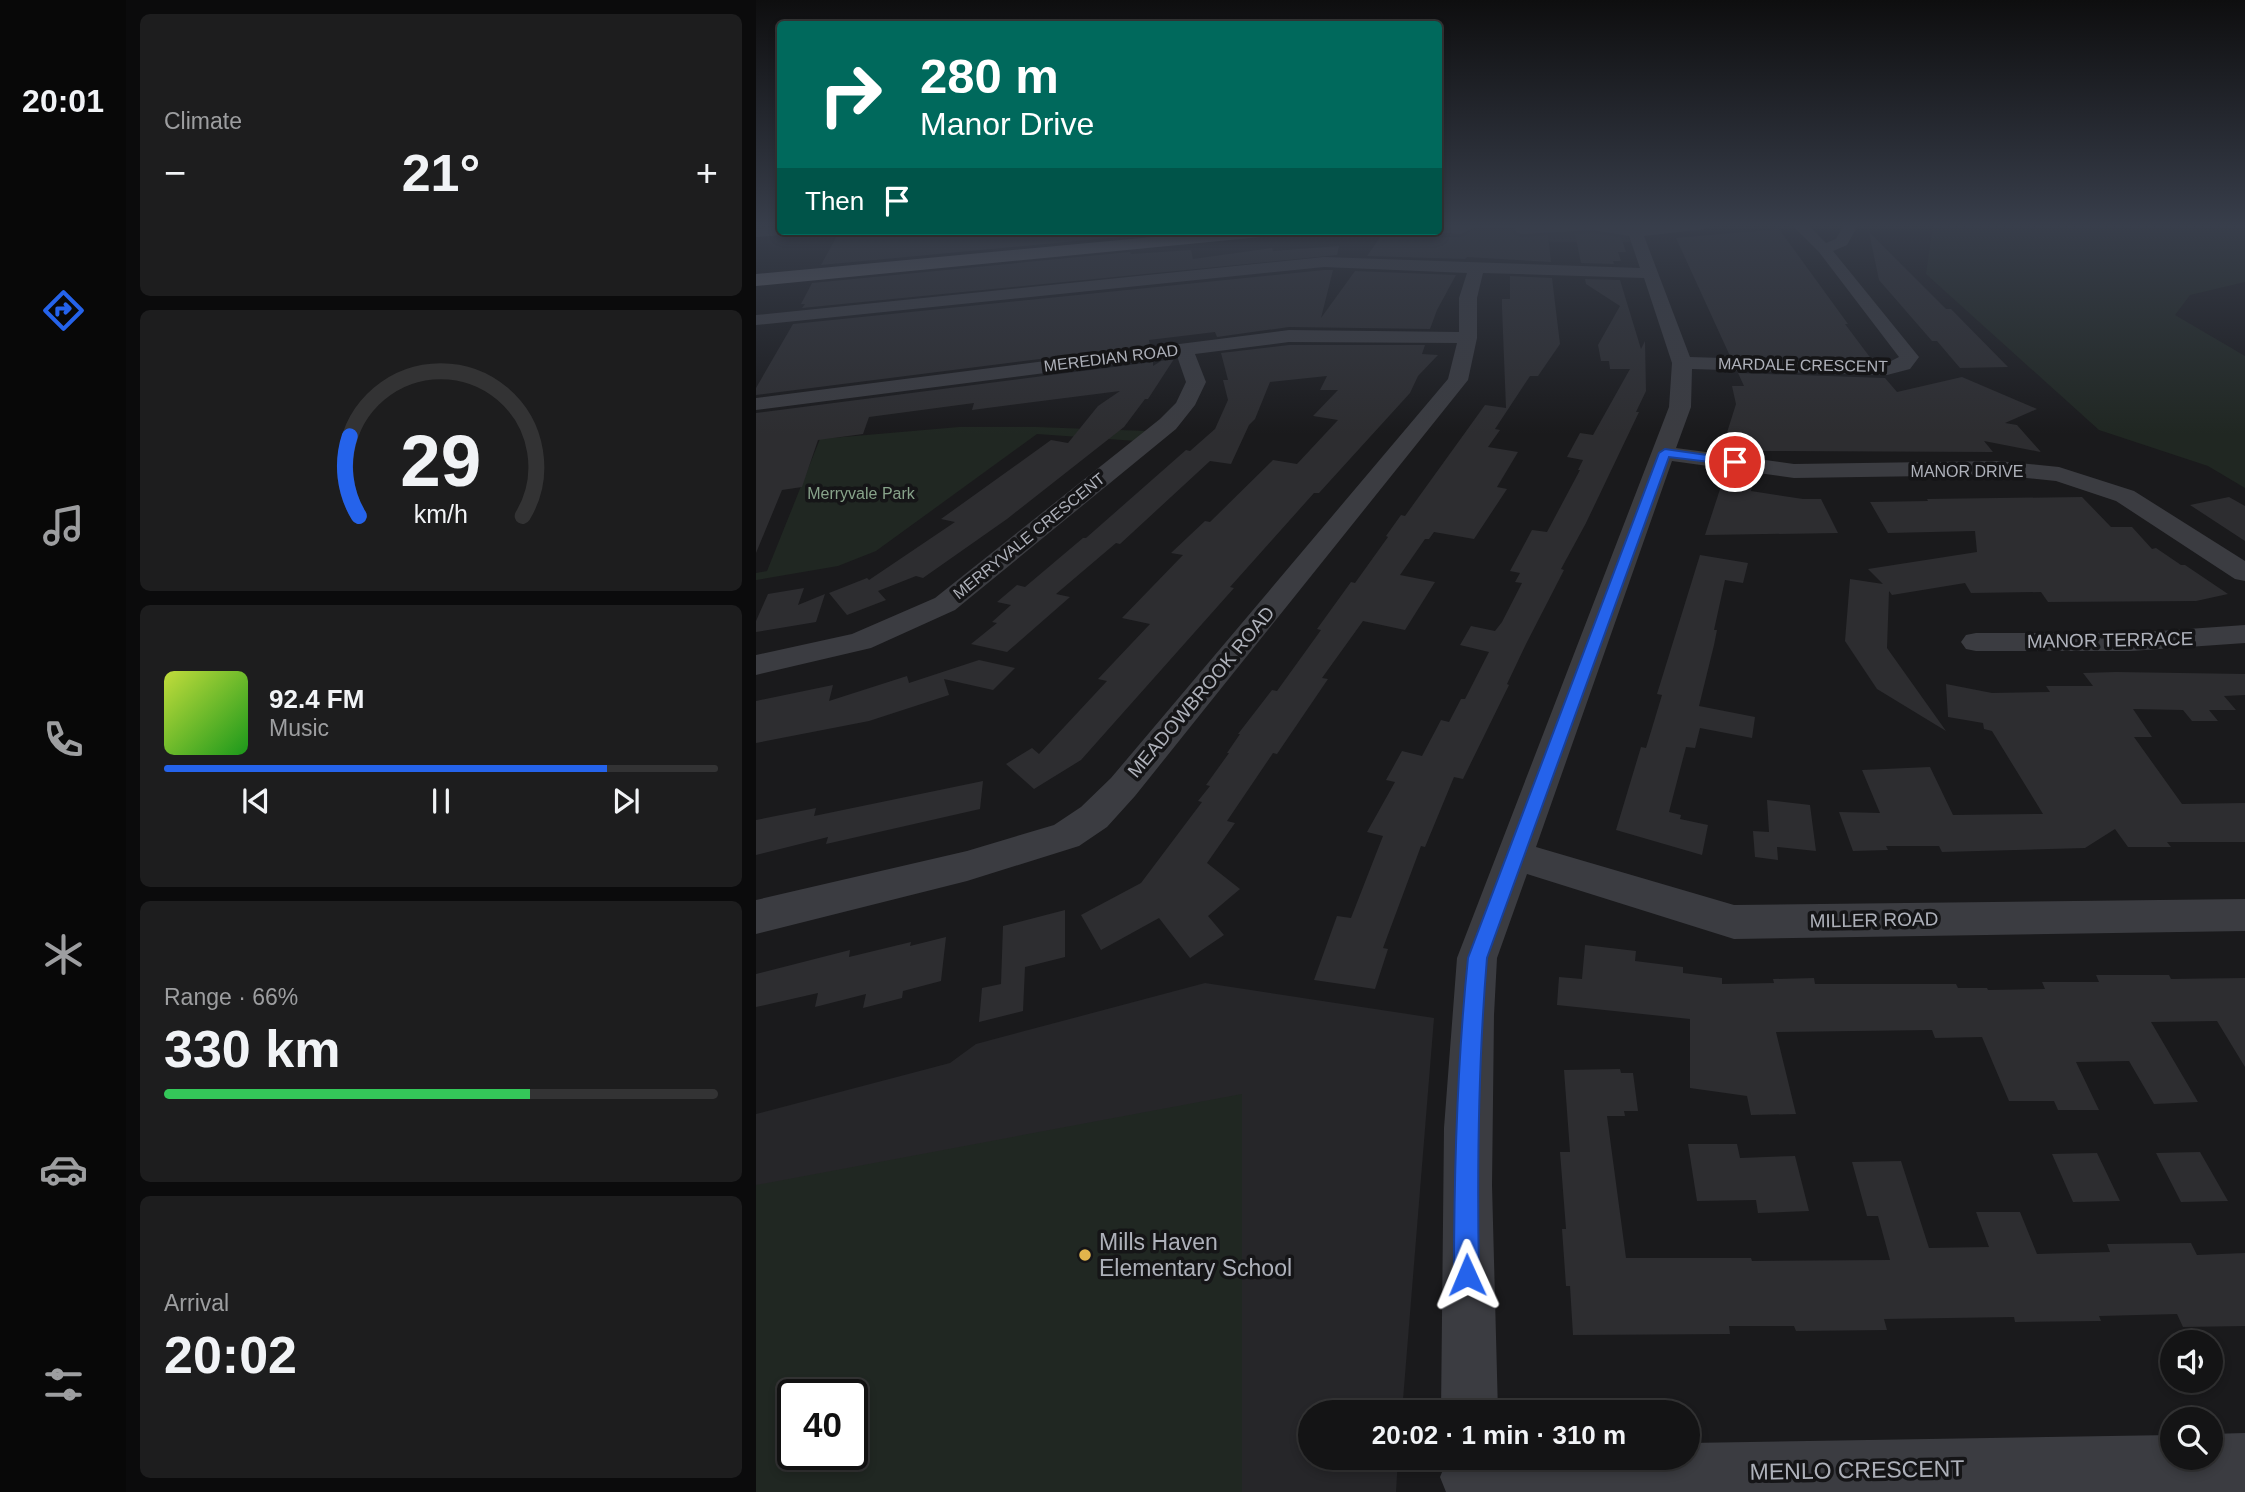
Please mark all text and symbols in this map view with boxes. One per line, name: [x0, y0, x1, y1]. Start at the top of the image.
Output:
icon: right: [805, 49, 896, 140]
text: 280 m: [920, 49, 1059, 103]
text: 20:01: [22, 83, 104, 119]
text: Manor Drive: [920, 106, 1094, 142]
text: Climate: [164, 108, 242, 134]
text: 21°: [402, 144, 480, 202]
text: −: [164, 152, 186, 194]
text: +: [696, 152, 718, 194]
icon: arrive: [878, 182, 916, 220]
text: Then: [805, 186, 864, 216]
icon: directions: [39, 286, 88, 335]
street label: MEREDIAN ROAD: [1043, 341, 1179, 375]
street label: MARDALE CRESCENT: [1718, 355, 1888, 375]
text: 29: [401, 421, 481, 502]
pin: [1705, 432, 1765, 492]
icon: arrive: [1716, 443, 1754, 481]
street label: MANOR DRIVE: [1911, 463, 2023, 480]
street label: MERRYVALE CRESCENT: [950, 470, 1108, 602]
park label: Merryvale Park: [807, 485, 916, 502]
text: km/h: [414, 500, 468, 528]
icon: music: [39, 501, 88, 550]
street label: MEADOWBROOK ROAD: [1123, 602, 1279, 782]
street label: MANOR TERRACE: [2027, 628, 2193, 652]
text: 92.4 FM: [269, 684, 364, 714]
icon: phone: [39, 715, 88, 764]
text: Music: [269, 715, 329, 741]
icon: previous: [237, 782, 275, 820]
icon: pause: [422, 782, 460, 820]
icon: next: [607, 782, 645, 820]
street label: MILLER ROAD: [1809, 908, 1939, 932]
icon: climate: [39, 930, 88, 979]
text: Range · 66%: [164, 984, 298, 1010]
text: 330 km: [164, 1020, 340, 1078]
icon: car: [39, 1145, 88, 1194]
place label: Mills Haven Elementary School: [1099, 1229, 1292, 1281]
position arrow: [1430, 1238, 1504, 1312]
marker: Mills Haven Elementary School: [1077, 1247, 1093, 1263]
text: Arrival: [164, 1290, 229, 1316]
text: 20:02: [164, 1326, 297, 1384]
map controls: [2160, 1330, 2223, 1470]
button: sound: [2160, 1330, 2223, 1393]
icon: filters: [39, 1360, 88, 1409]
speed limit sign: 40: [777, 1379, 868, 1470]
button: search: [2160, 1407, 2223, 1470]
text: 20:02 · 1 min · 310 m: [1372, 1420, 1626, 1450]
street label: MENLO CRESCENT: [1749, 1455, 1965, 1485]

